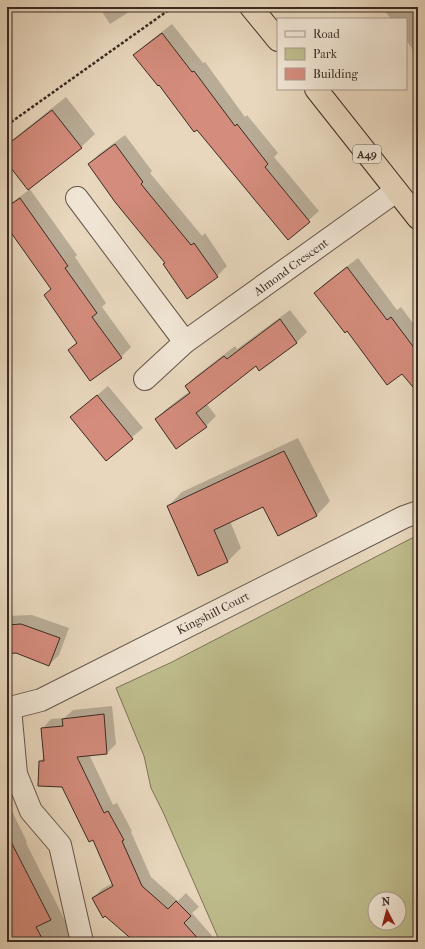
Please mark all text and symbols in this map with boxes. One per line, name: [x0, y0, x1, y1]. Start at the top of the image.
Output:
legend: [277, 18, 407, 90]
text: Road: [313, 27, 340, 41]
text: Park: [313, 47, 338, 61]
text: Building: [313, 67, 358, 81]
road number: A49: [353, 145, 381, 163]
street label: Almond Crescent: [250, 235, 332, 299]
street label: Kingshill Court: [174, 588, 252, 637]
north arrow: [367, 891, 407, 931]
text: N: [381, 895, 391, 908]

